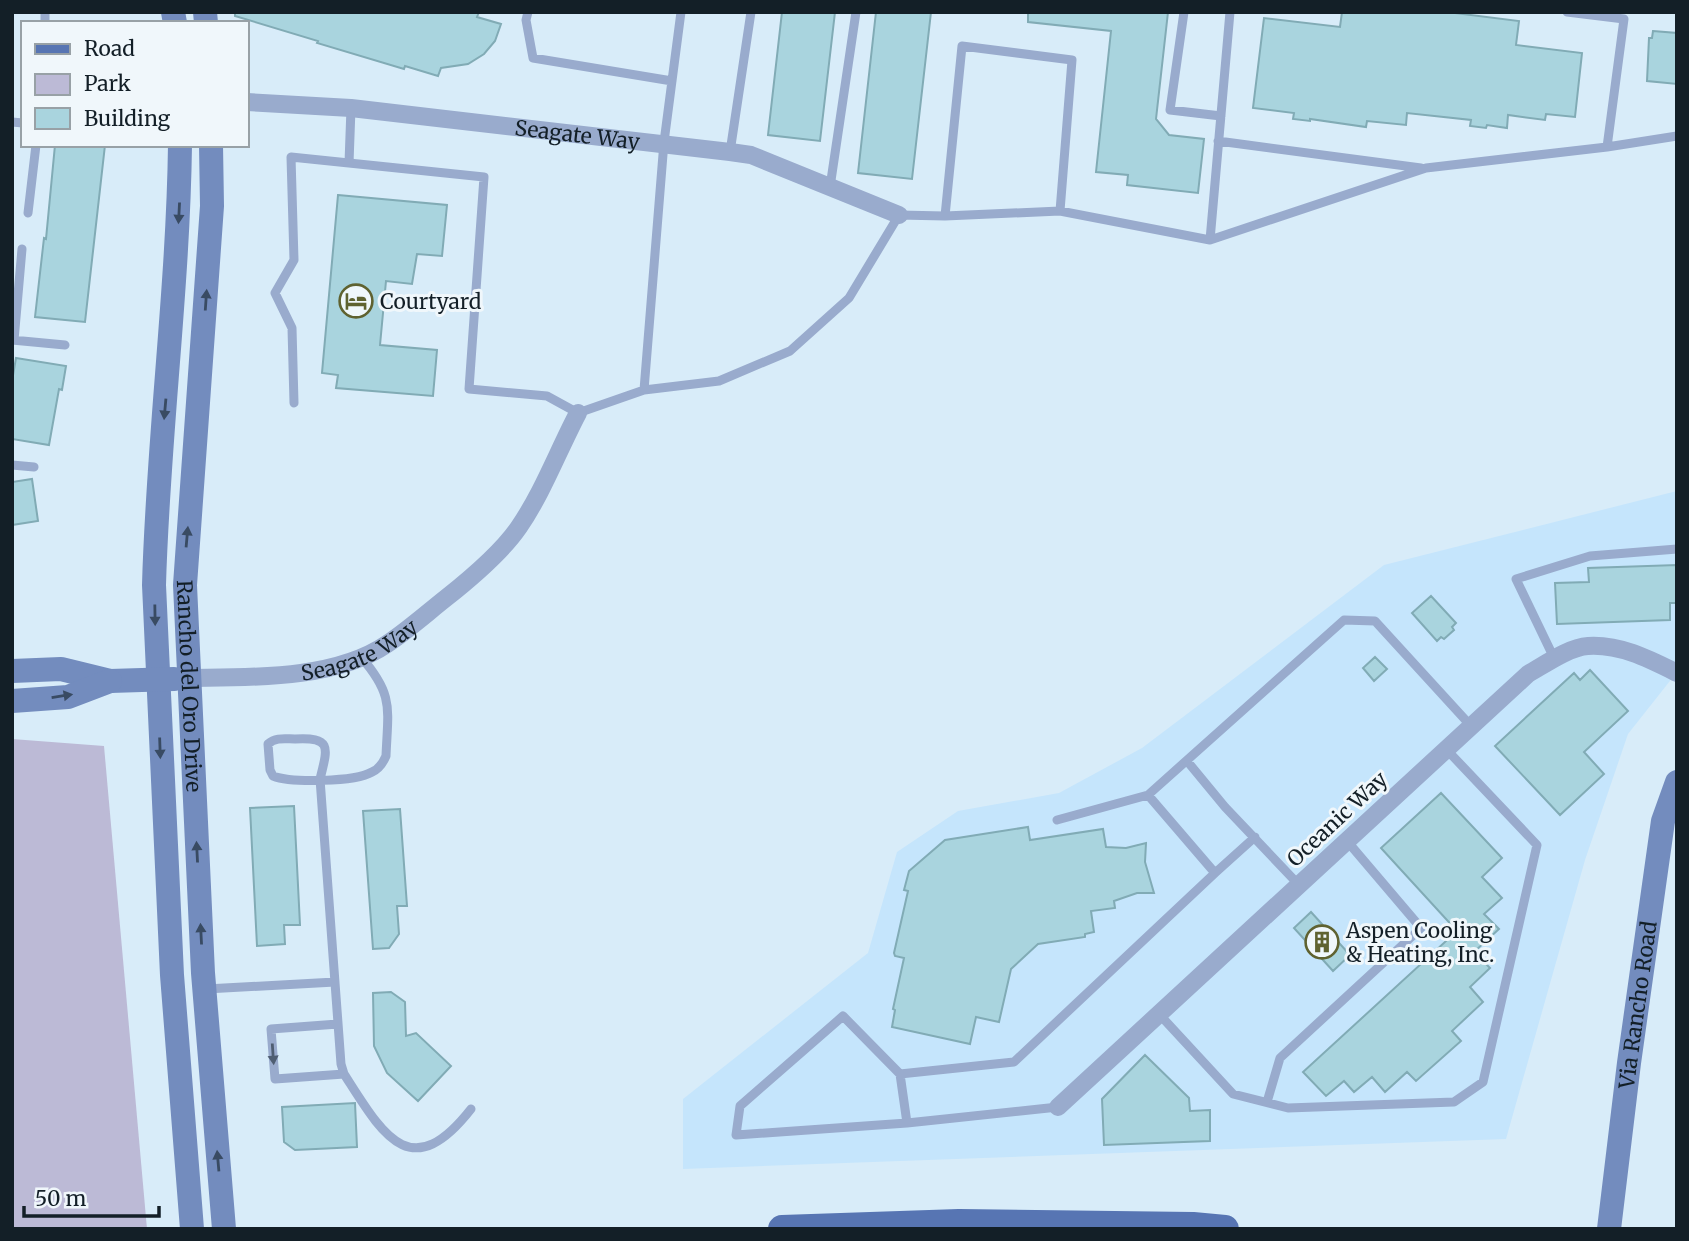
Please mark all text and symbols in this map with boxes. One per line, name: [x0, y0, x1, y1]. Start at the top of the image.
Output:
legend: [21, 21, 248, 147]
text: Road: [84, 35, 135, 62]
text: Park: [84, 70, 131, 97]
text: Building: [84, 105, 171, 132]
street label: Seagate Way: [513, 114, 642, 155]
one-way arrow: [173, 203, 184, 225]
hotel icon: Courtyard: [337, 282, 375, 320]
one-way arrow: [200, 288, 211, 310]
place label: Courtyard: [380, 288, 482, 315]
one-way arrow: [159, 399, 170, 421]
one-way arrow: [182, 526, 193, 548]
street label: Rancho del Oro Drive: [171, 579, 208, 793]
one-way arrow: [149, 604, 161, 626]
street label: Seagate Way: [299, 613, 423, 686]
one-way arrow: [51, 690, 73, 701]
one-way arrow: [155, 737, 166, 759]
street label: Oceanic Way: [1281, 765, 1393, 872]
one-way arrow: [191, 841, 202, 863]
place label: Aspen Cooling & Heating, Inc.: [1345, 917, 1494, 968]
street label: Via Rancho Road: [1612, 919, 1662, 1091]
one-way arrow: [195, 923, 206, 945]
building icon: Aspen Cooling & Heating, Inc.: [1303, 923, 1341, 961]
one-way arrow: [268, 1043, 279, 1065]
one-way arrow: [212, 1150, 223, 1172]
scale bar: [24, 1174, 159, 1218]
text: 50 m: [35, 1185, 86, 1212]

